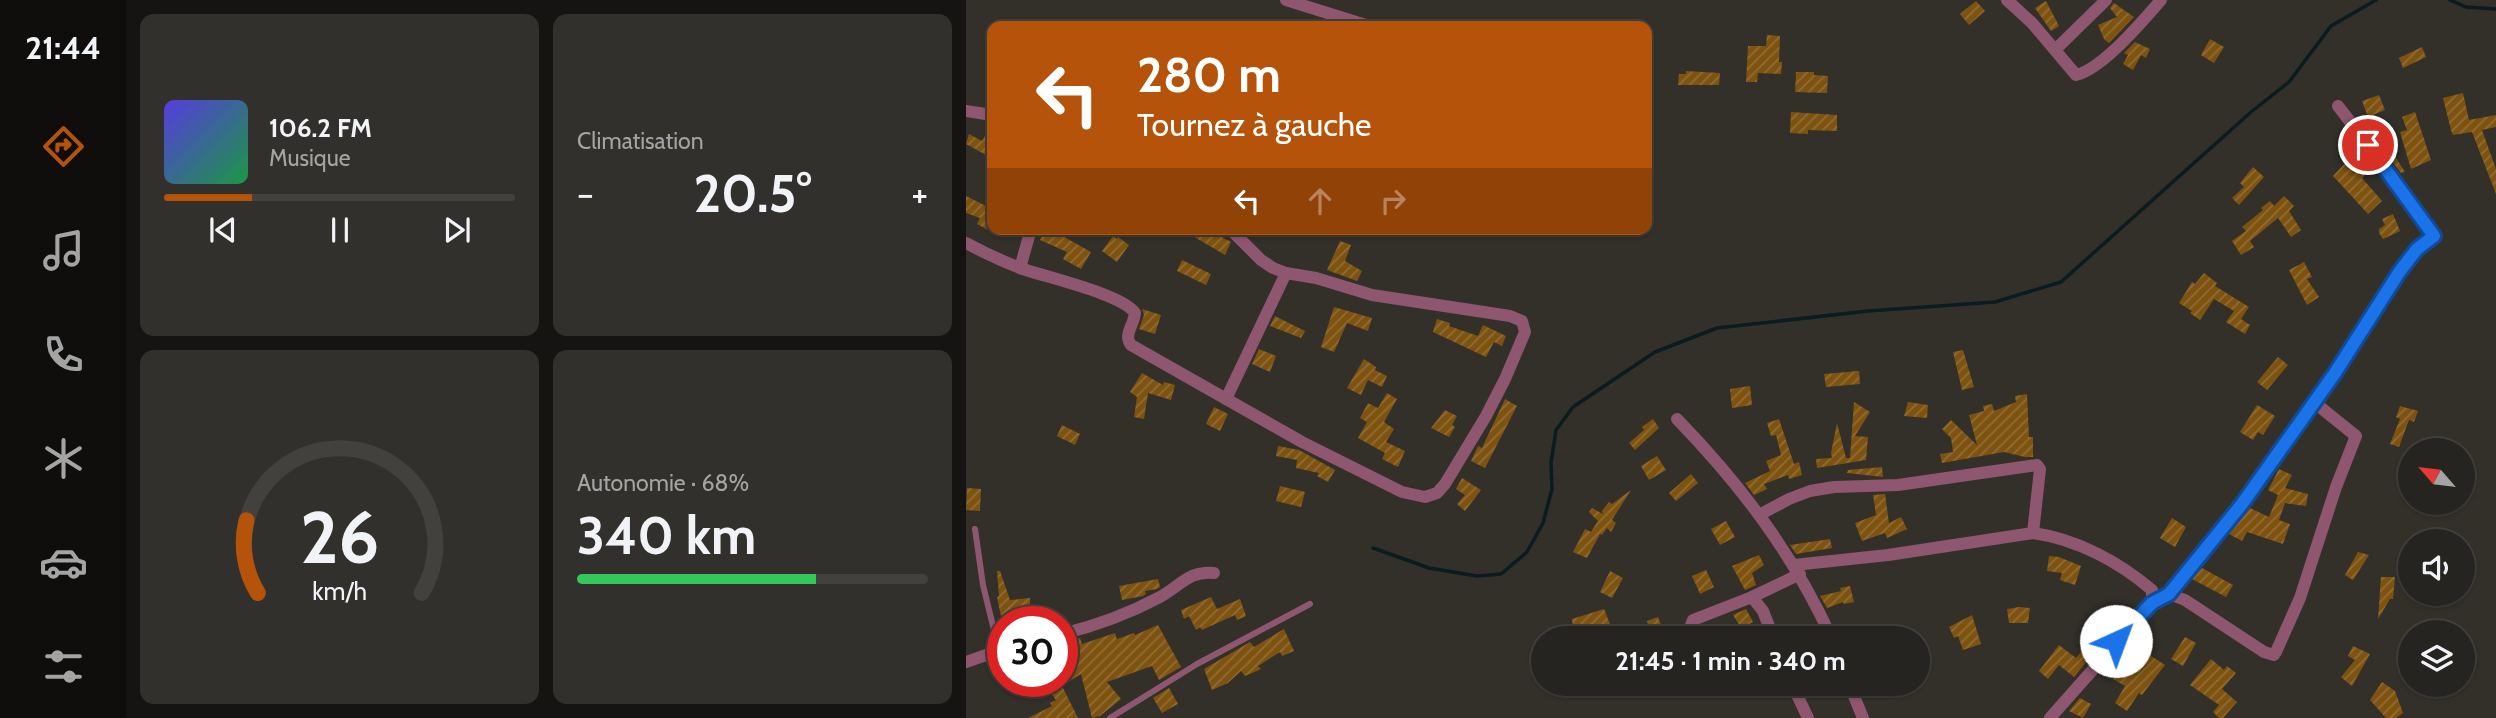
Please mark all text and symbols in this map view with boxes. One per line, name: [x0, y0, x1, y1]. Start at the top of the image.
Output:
text: 21:44: [25, 28, 101, 67]
text: 280 m: [1137, 45, 1281, 104]
icon: left: [1022, 49, 1113, 140]
text: Tournez à gauche: [1137, 105, 1371, 144]
text: 106.2 FM: [269, 112, 372, 144]
pin: [2338, 115, 2398, 175]
icon: directions: [39, 122, 88, 171]
icon: arrive: [2349, 126, 2387, 164]
text: Climatisation: [577, 127, 704, 155]
text: Musique: [269, 144, 351, 172]
text: 20.5°: [693, 162, 812, 225]
text: −: [577, 170, 594, 217]
text: +: [911, 170, 928, 217]
icon: left: [1228, 182, 1266, 220]
icon: ahead: [1301, 182, 1339, 220]
icon: right: [1374, 182, 1412, 220]
icon: previous: [204, 211, 242, 249]
icon: pause: [321, 211, 359, 249]
icon: next: [438, 211, 476, 249]
icon: music: [39, 226, 88, 275]
icon: phone: [39, 330, 88, 379]
icon: climate: [39, 434, 88, 483]
north arrow: [2398, 438, 2474, 514]
map controls: [2398, 438, 2475, 697]
text: Autonomie · 68%: [577, 469, 749, 497]
text: 26: [300, 493, 379, 581]
text: 340 km: [577, 504, 756, 567]
button: sound: [2398, 529, 2475, 606]
icon: car: [39, 538, 88, 587]
text: km/h: [312, 576, 367, 606]
position arrow: [2079, 604, 2153, 678]
speed limit sign: 30: [987, 606, 1078, 697]
button: layers: [2398, 620, 2475, 697]
icon: filters: [39, 642, 88, 691]
text: 21:45 · 1 min · 340 m: [1615, 645, 1846, 677]

